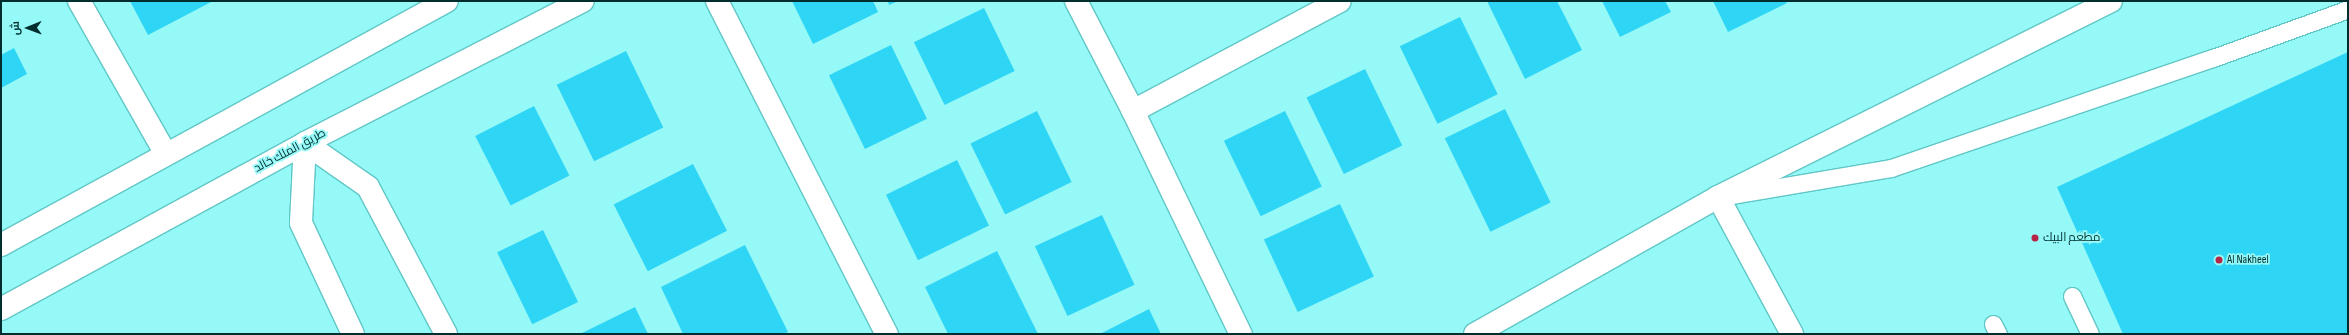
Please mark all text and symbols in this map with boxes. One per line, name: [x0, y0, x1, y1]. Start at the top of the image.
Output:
north arrow: [8, 8, 48, 48]
text: ش: [9, 21, 22, 35]
street label: طريق الملك خالد: [252, 126, 328, 176]
place label: مطعم البيك: [2043, 231, 2101, 245]
marker: مطعم البيك: [2030, 233, 2040, 243]
place label: Al Nakheel: [2227, 253, 2269, 267]
marker: Al Nakheel: [2214, 255, 2224, 265]

